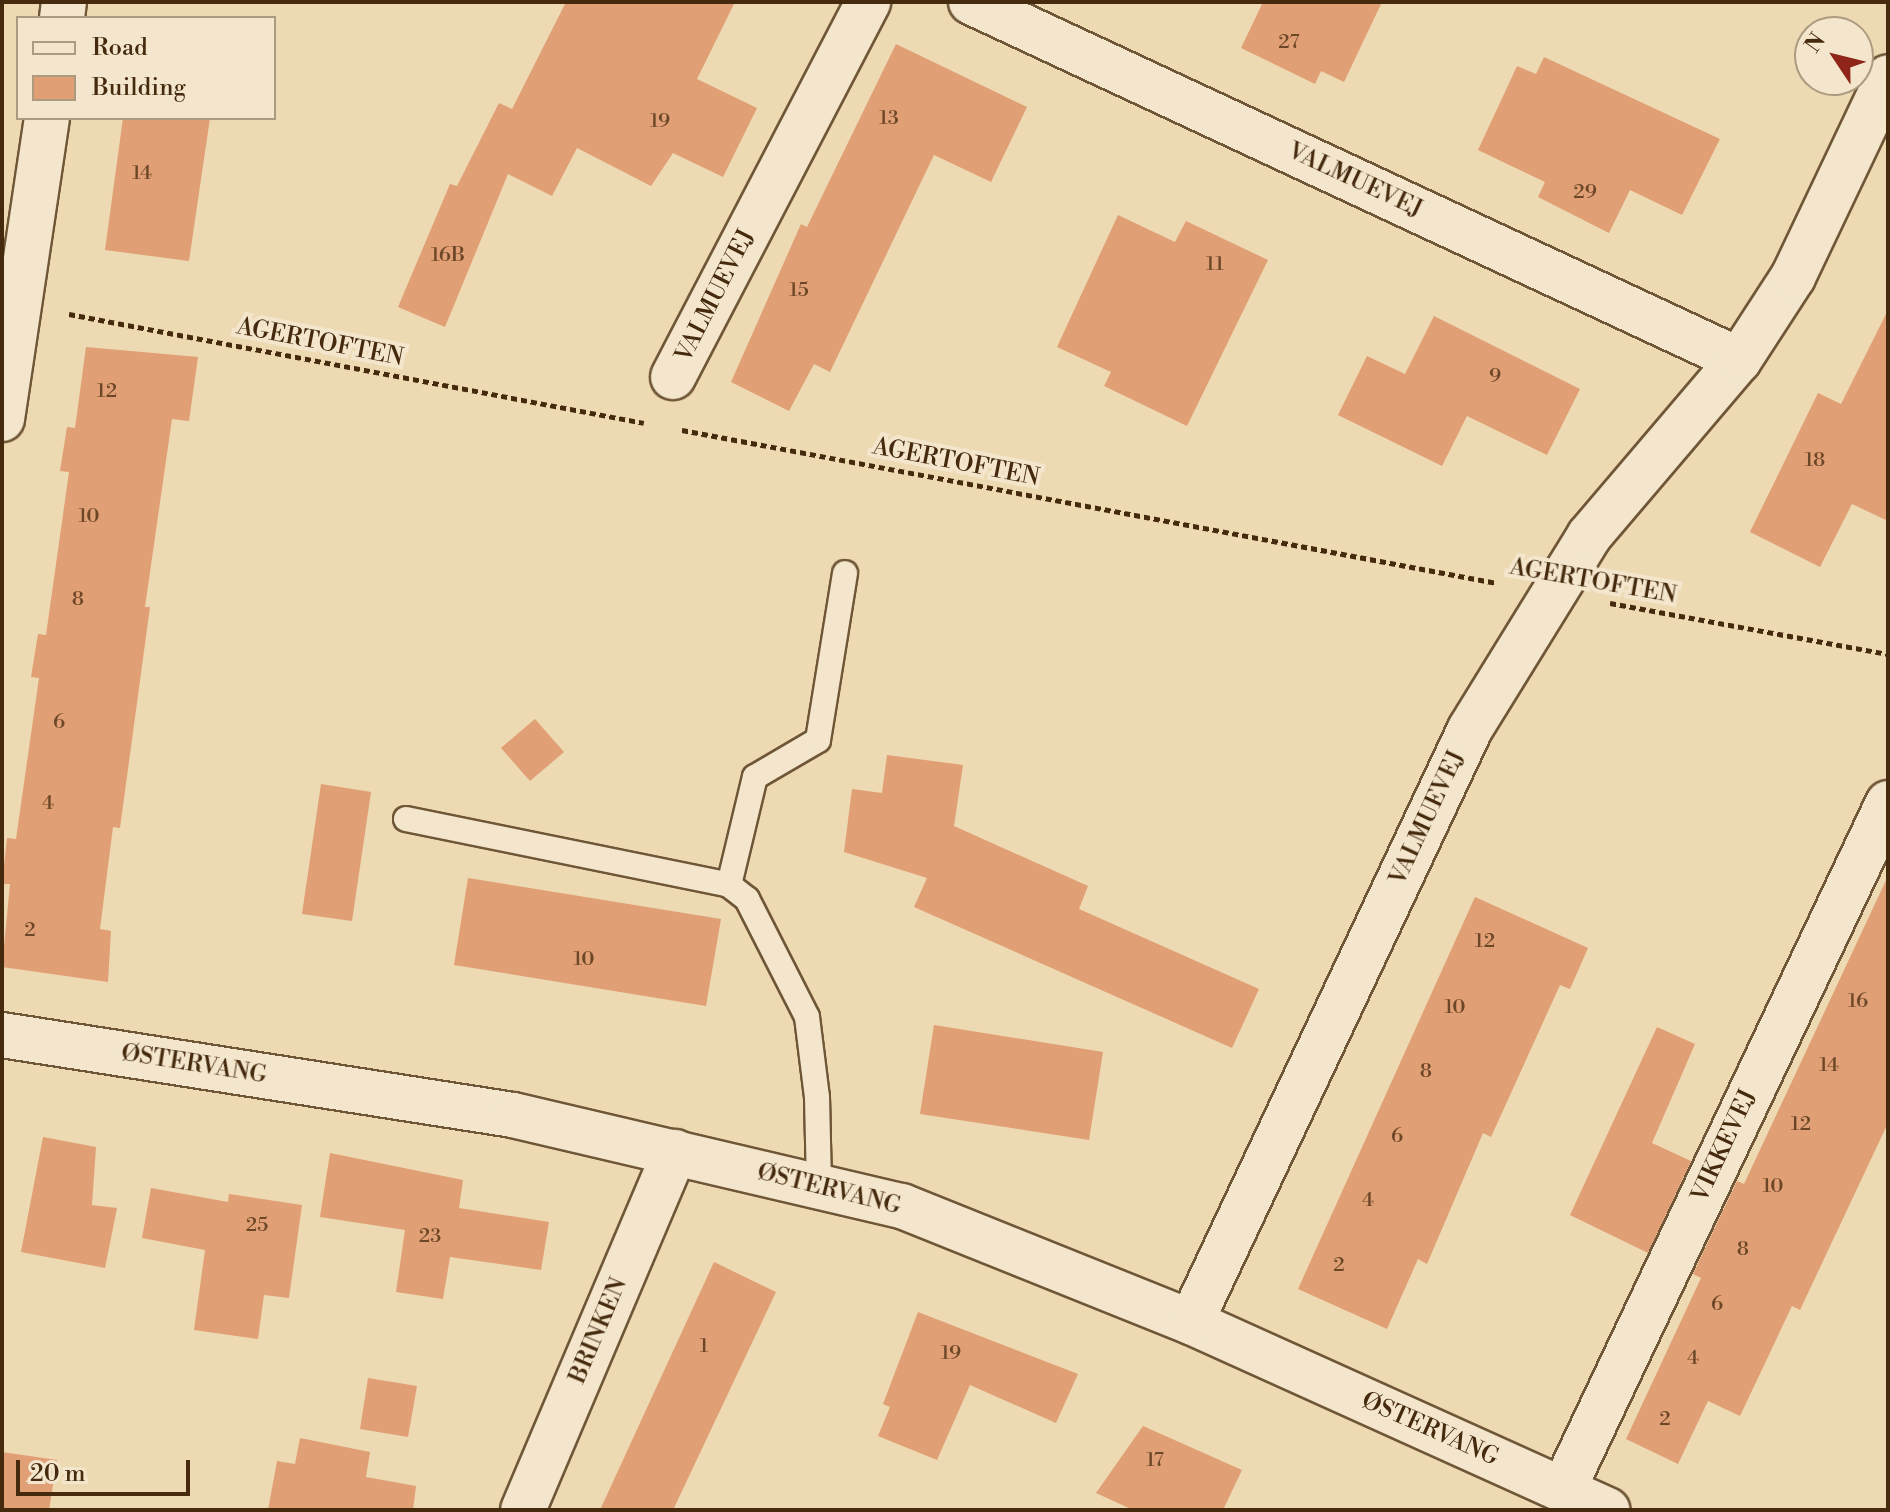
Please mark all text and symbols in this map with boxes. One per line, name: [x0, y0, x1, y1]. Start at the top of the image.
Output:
legend: [16, 16, 276, 120]
north arrow: [1794, 16, 1874, 96]
text: N: [1800, 28, 1832, 58]
house number: 27: [1278, 30, 1300, 54]
text: Road: [92, 33, 148, 63]
text: Building: [92, 73, 186, 103]
house number: 13: [879, 106, 899, 130]
house number: 19: [650, 109, 670, 133]
street label: VALMUEVEJ: [1283, 137, 1427, 225]
house number: 14: [132, 161, 152, 185]
house number: 29: [1573, 180, 1597, 204]
street label: VALMUEVEJ: [670, 224, 762, 368]
house number: 16B: [431, 243, 465, 267]
house number: 11: [1206, 252, 1224, 276]
house number: 15: [789, 278, 809, 302]
street label: AGERTOFTEN: [234, 313, 406, 373]
house number: 9: [1489, 364, 1501, 388]
house number: 12: [97, 379, 117, 403]
street label: AGERTOFTEN: [870, 433, 1042, 493]
house number: 18: [1805, 448, 1825, 472]
house number: 10: [78, 504, 100, 528]
street label: AGERTOFTEN: [1507, 553, 1679, 611]
house number: 8: [72, 587, 84, 611]
house number: 6: [53, 710, 65, 734]
street label: VALMUEVEJ: [1384, 746, 1472, 890]
house number: 4: [42, 791, 54, 815]
house number: 2: [24, 918, 36, 942]
house number: 12: [1475, 929, 1495, 953]
house number: 10: [573, 947, 595, 971]
house number: 16: [1848, 989, 1868, 1013]
house number: 10: [1444, 995, 1466, 1019]
street label: ØSTERVANG: [119, 1039, 269, 1091]
house number: 14: [1819, 1053, 1839, 1077]
house number: 8: [1420, 1059, 1432, 1083]
street label: VIKKEVEJ: [1686, 1085, 1764, 1207]
house number: 12: [1791, 1112, 1811, 1136]
house number: 6: [1391, 1124, 1403, 1148]
street label: ØSTERVANG: [754, 1158, 904, 1222]
house number: 10: [1762, 1174, 1784, 1198]
house number: 4: [1362, 1188, 1374, 1212]
house number: 25: [246, 1213, 268, 1237]
house number: 23: [419, 1224, 441, 1248]
house number: 8: [1737, 1237, 1749, 1261]
house number: 2: [1333, 1253, 1345, 1277]
street label: BRINKEN: [564, 1274, 634, 1388]
house number: 6: [1711, 1292, 1723, 1316]
house number: 1: [700, 1334, 708, 1358]
house number: 19: [941, 1341, 961, 1365]
house number: 4: [1687, 1346, 1699, 1370]
street label: ØSTERVANG: [1357, 1387, 1503, 1473]
house number: 2: [1659, 1407, 1671, 1431]
scale bar: [20, 1444, 194, 1494]
house number: 17: [1146, 1448, 1164, 1472]
text: 20 m: [30, 1459, 86, 1489]

